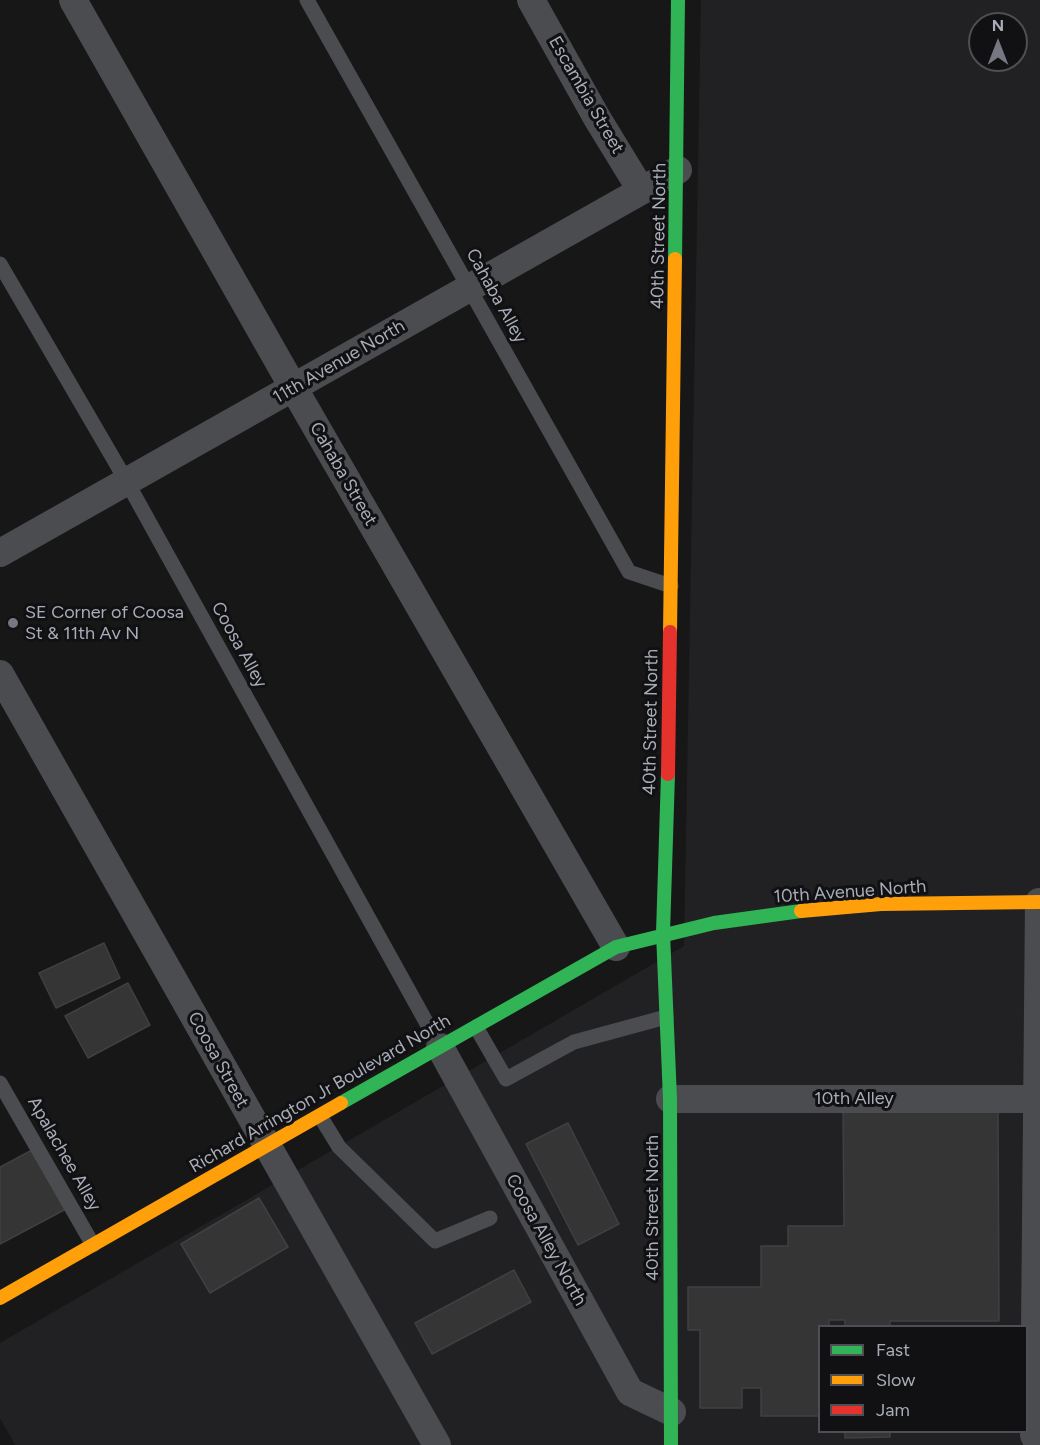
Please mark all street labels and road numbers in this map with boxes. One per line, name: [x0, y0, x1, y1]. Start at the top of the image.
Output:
street label: Escambia Street: [544, 32, 628, 158]
street label: 40th Street North: [647, 163, 671, 309]
street label: Cahaba Alley: [461, 245, 531, 347]
street label: 11th Avenue North: [269, 315, 409, 409]
street label: Cahaba Street: [305, 418, 381, 530]
street label: Coosa Alley: [207, 598, 271, 692]
street label: 40th Street North: [639, 649, 663, 795]
street label: 10th Avenue North: [773, 876, 927, 908]
street label: Coosa Street: [183, 1008, 253, 1112]
street label: Richard Arrington Jr Boulevard North: [186, 1010, 454, 1178]
street label: 10th Alley: [814, 1088, 894, 1110]
street label: Apalachee Alley: [23, 1093, 105, 1215]
street label: 40th Street North: [642, 1135, 664, 1281]
street label: Coosa Alley North: [501, 1171, 591, 1309]

